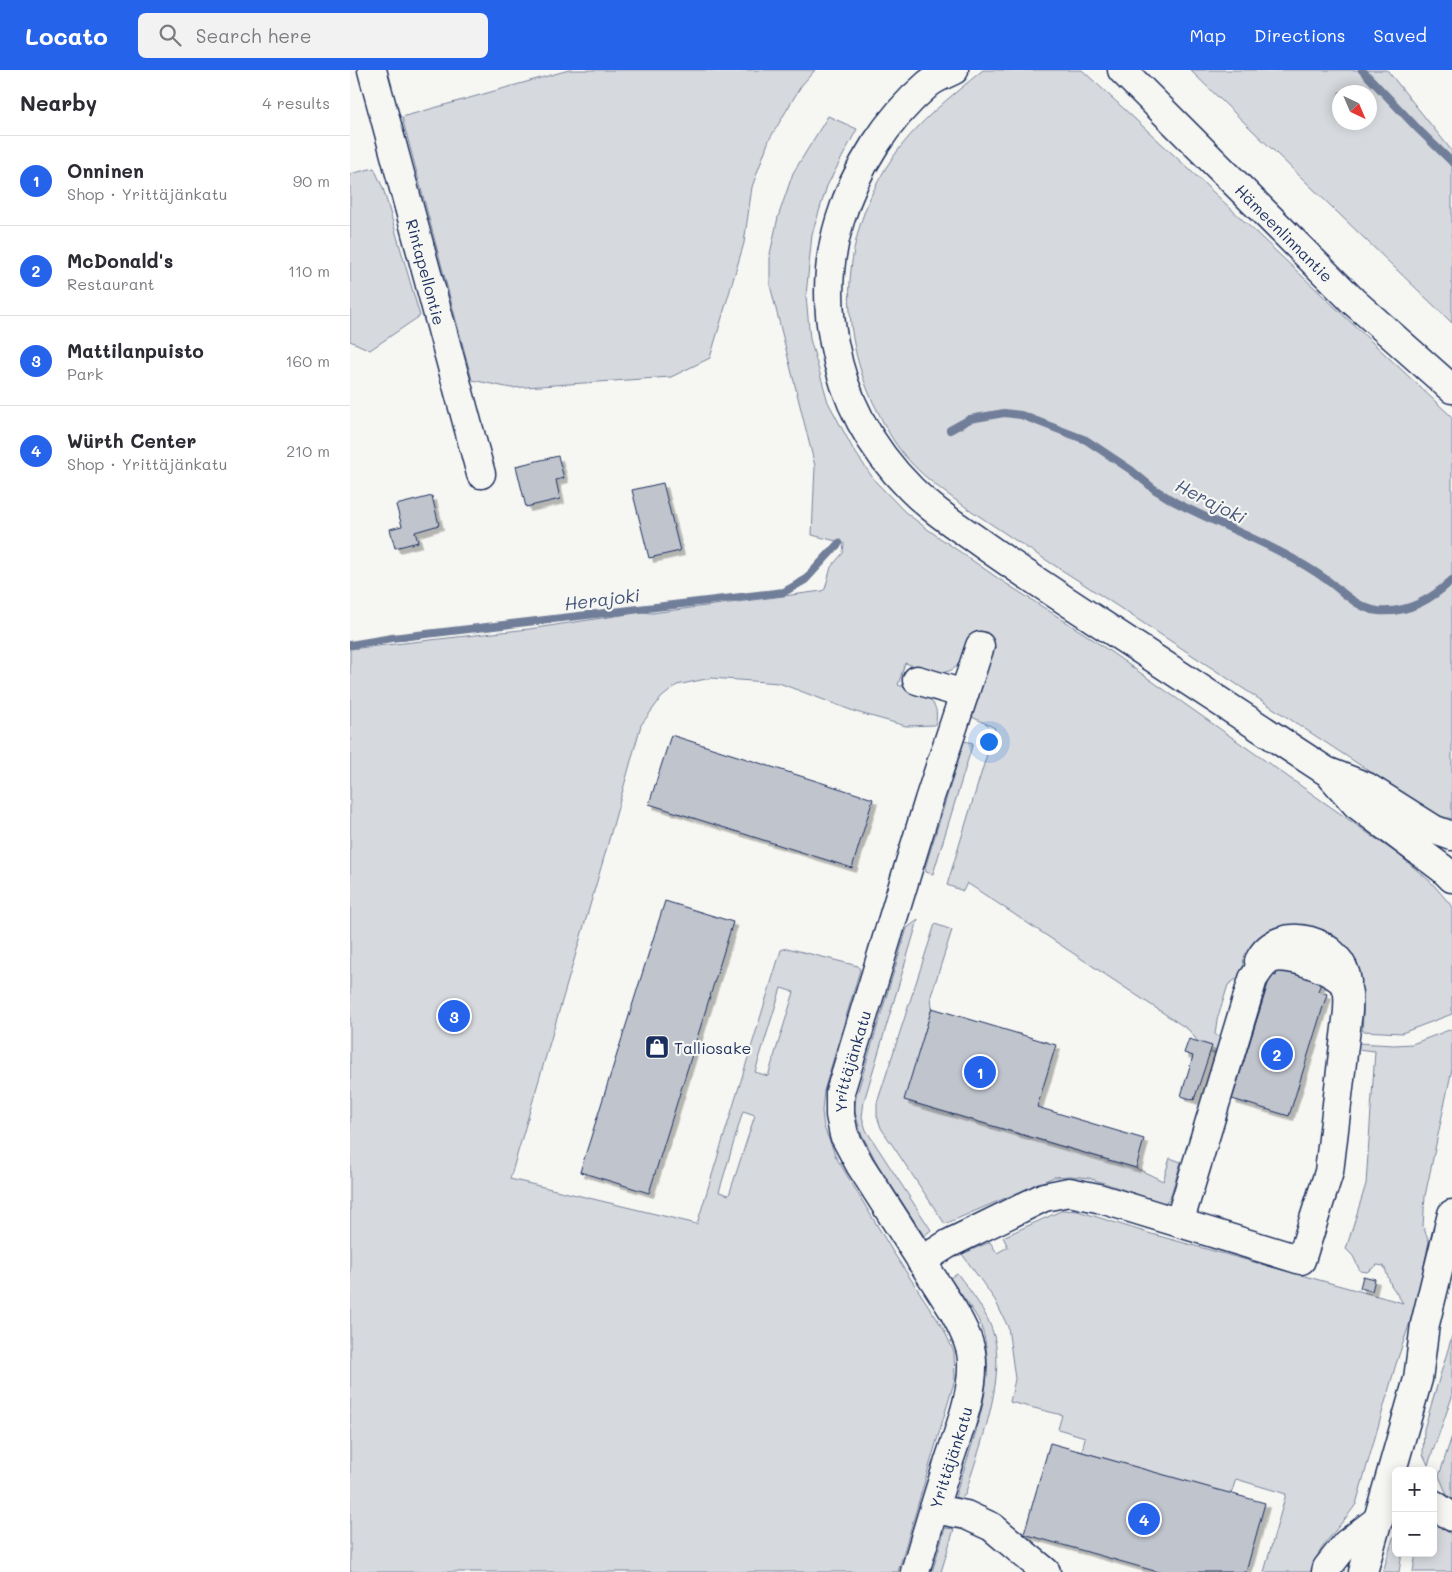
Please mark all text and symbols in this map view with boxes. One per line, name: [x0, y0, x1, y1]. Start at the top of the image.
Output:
search box: [138, 13, 488, 58]
text: Locato: [25, 20, 108, 51]
icon: search: [156, 21, 184, 49]
text: Search here: [196, 23, 311, 48]
text: Map: [1189, 23, 1226, 47]
text: Directions: [1254, 23, 1346, 47]
text: Saved: [1374, 23, 1427, 47]
north arrow: [1332, 85, 1377, 130]
text: Nearby: [20, 89, 97, 116]
text: 4 results: [262, 92, 330, 113]
text: Onninen: [67, 158, 144, 183]
text: 1: [32, 170, 40, 191]
text: 90 m: [293, 170, 330, 191]
street label: Hämeenlinnantie: [1231, 179, 1338, 286]
text: Shop · Yrittäjänkatu: [67, 183, 228, 204]
street label: Rintapellontie: [402, 216, 451, 327]
text: McDonald's: [67, 248, 173, 273]
text: 2: [32, 260, 40, 281]
text: 110 m: [288, 260, 330, 281]
text: Restaurant: [67, 273, 155, 294]
text: Mattilanpuisto: [67, 338, 204, 363]
text: 3: [31, 350, 41, 371]
text: 160 m: [285, 350, 330, 371]
text: Park: [67, 363, 103, 384]
text: Würth Center: [67, 428, 196, 453]
text: 4: [31, 440, 41, 461]
text: 210 m: [286, 440, 330, 461]
text: Shop · Yrittäjänkatu: [67, 453, 228, 474]
water label: Herajoki: [1172, 473, 1251, 529]
water label: Herajoki: [563, 582, 642, 616]
your location: [976, 729, 1002, 755]
pin: 3: [438, 997, 470, 1035]
street label: Yrittäjänkatu: [829, 1007, 875, 1113]
shop icon: Talliosake: [644, 1034, 670, 1060]
pin: 2: [1261, 1035, 1293, 1073]
place label: Talliosake: [674, 1037, 751, 1058]
pin: 1: [964, 1053, 996, 1091]
street label: Yrittäjänkatu: [924, 1404, 976, 1511]
map controls: [1392, 1467, 1437, 1557]
button: +: [1392, 1467, 1437, 1512]
pin: 4: [1128, 1500, 1160, 1538]
button: −: [1392, 1512, 1437, 1557]

